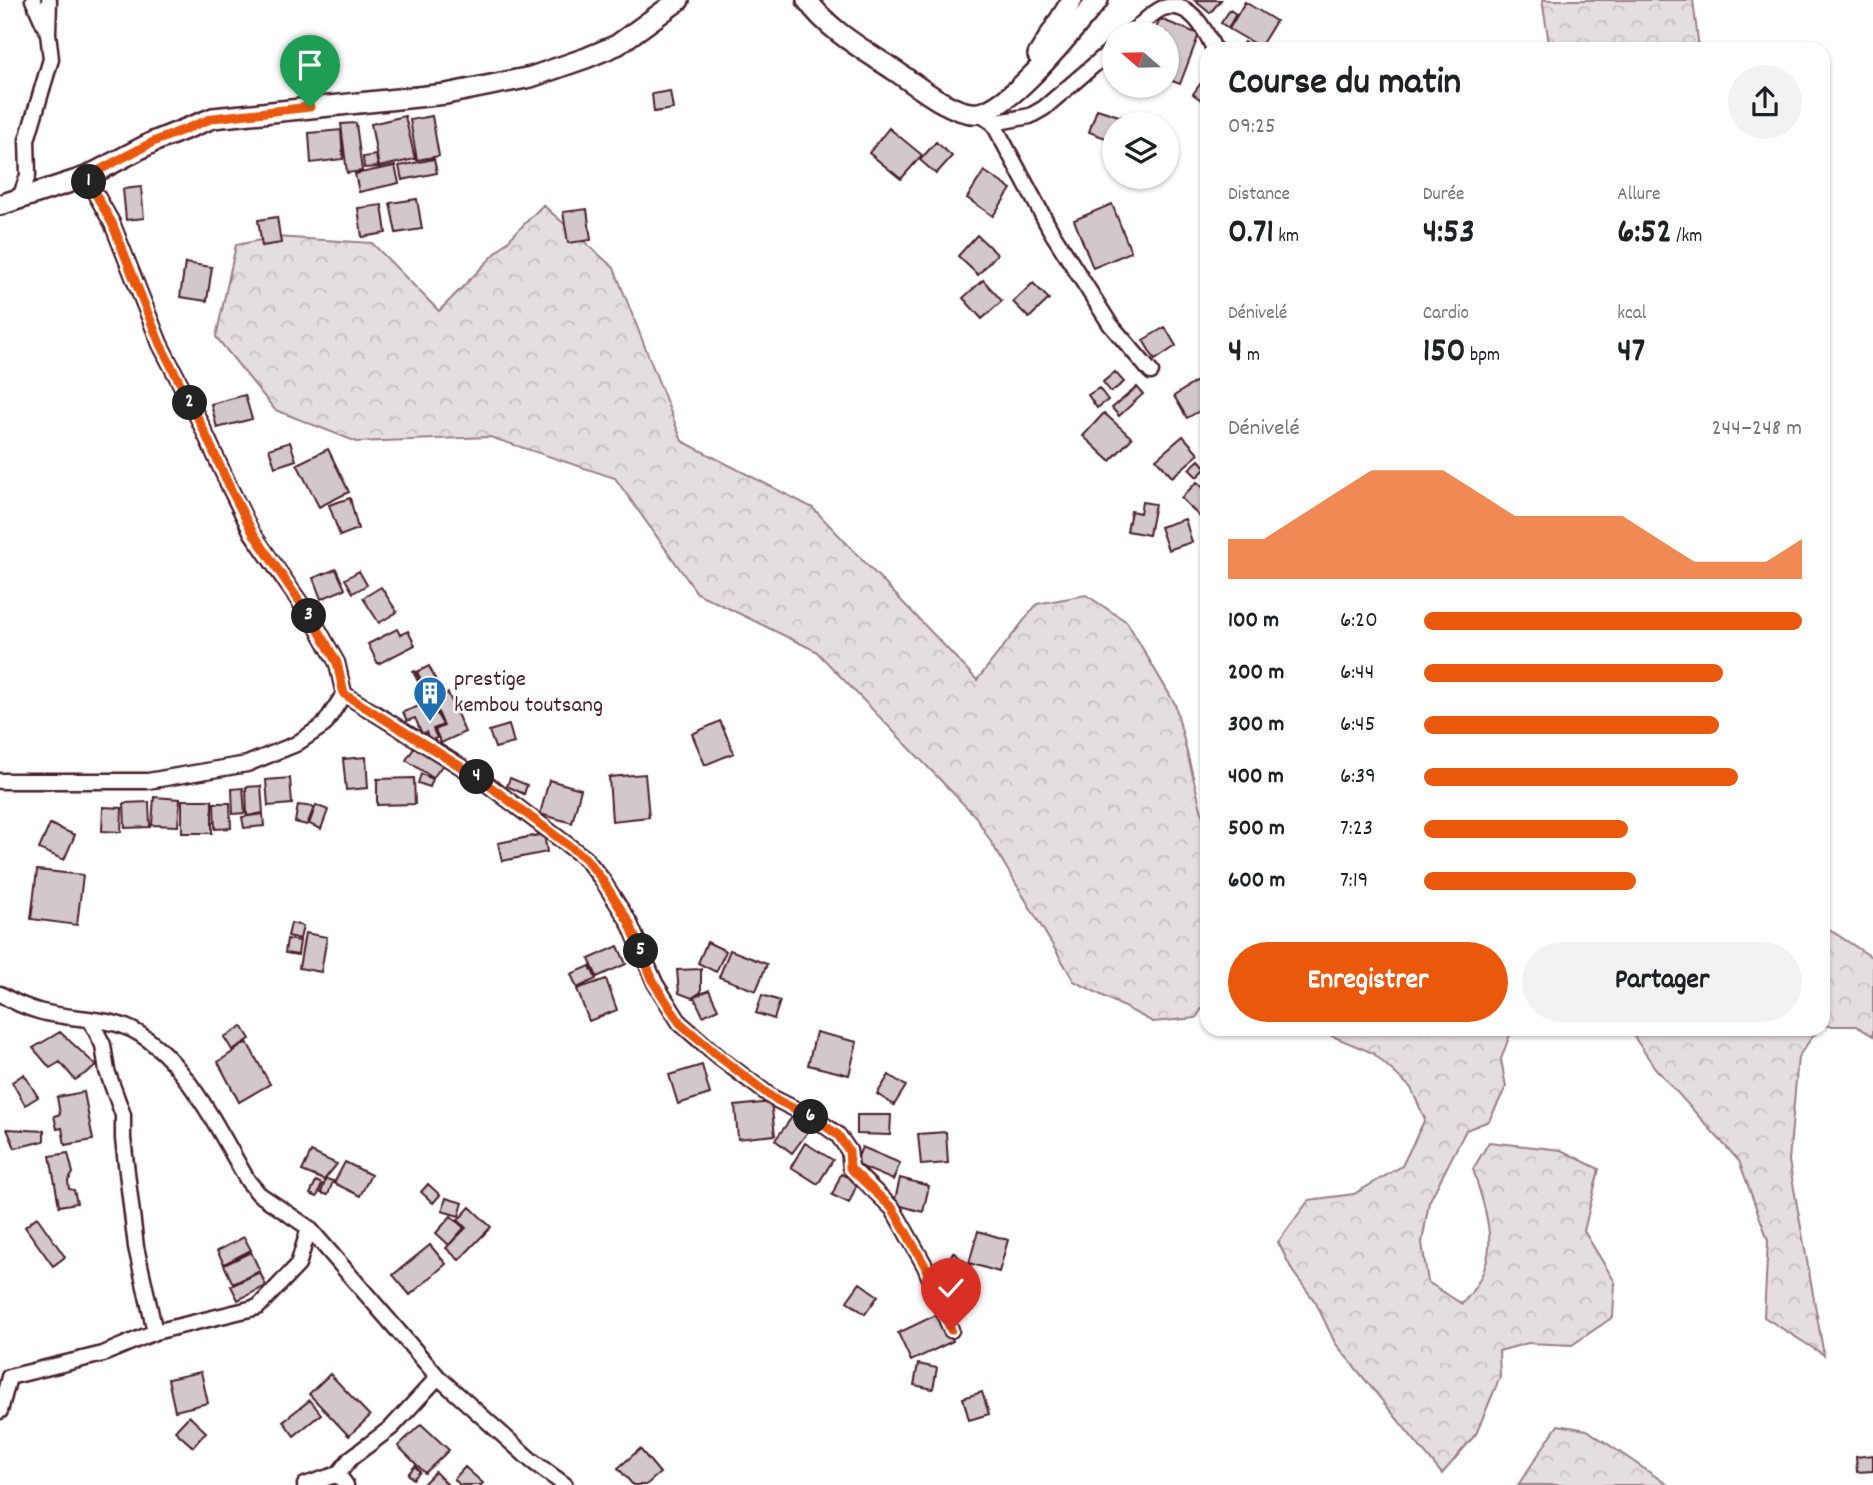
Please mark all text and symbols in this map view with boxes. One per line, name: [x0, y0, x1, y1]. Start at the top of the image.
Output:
north arrow: [1102, 21, 1180, 98]
map controls: [1102, 21, 1179, 189]
pin: [280, 35, 340, 107]
icon: arrive: [291, 46, 329, 84]
text: Course du matin: [1228, 57, 1461, 112]
button: share: [1728, 65, 1802, 139]
text: 09:25: [1228, 111, 1276, 144]
button: layers: [1102, 112, 1179, 189]
pin: 1: [72, 164, 106, 200]
text: 1: [86, 168, 91, 195]
text: Distance: [1228, 182, 1290, 209]
text: Durée: [1423, 182, 1464, 209]
text: Allure: [1617, 182, 1660, 209]
text: 0.71: [1228, 209, 1274, 259]
text: 4:53: [1423, 209, 1475, 259]
text: 6:52: [1617, 209, 1672, 259]
text: km: [1274, 224, 1299, 251]
text: /km: [1672, 224, 1702, 251]
text: Dénivelé: [1228, 301, 1287, 328]
text: Cardio: [1423, 301, 1469, 328]
text: kcal: [1617, 301, 1646, 328]
text: 4: [1228, 328, 1243, 378]
text: 150: [1423, 328, 1466, 378]
text: 47: [1617, 328, 1645, 378]
text: m: [1243, 343, 1260, 370]
text: bpm: [1466, 343, 1500, 370]
pin: 2: [172, 386, 208, 420]
text: 2: [185, 389, 194, 416]
text: Dénivelé: [1228, 413, 1300, 446]
text: 244–248 m: [1712, 413, 1802, 446]
pin: 3: [292, 598, 326, 634]
text: 3: [304, 602, 313, 629]
text: 100 m: [1228, 605, 1279, 638]
text: 6:20: [1340, 605, 1378, 638]
text: 200 m: [1228, 657, 1284, 690]
text: 6:44: [1340, 657, 1374, 690]
place label: prestige kembou toutsang: [454, 664, 603, 723]
building icon: prestige kembou toutsang: [411, 674, 449, 723]
text: 300 m: [1228, 709, 1284, 742]
text: 6:45: [1340, 709, 1375, 742]
pin: 4: [460, 760, 494, 794]
text: 400 m: [1228, 761, 1284, 794]
text: 6:39: [1340, 761, 1376, 794]
text: 4: [473, 763, 480, 790]
text: 500 m: [1228, 813, 1285, 846]
text: 7:23: [1340, 813, 1373, 846]
text: 600 m: [1228, 865, 1285, 898]
text: 7:19: [1340, 865, 1368, 898]
pin: 5: [624, 934, 658, 968]
text: 5: [636, 937, 645, 964]
button: Enregistrer: [1228, 942, 1508, 1022]
button: Partager: [1522, 942, 1802, 1022]
pin: 6: [794, 1100, 828, 1134]
text: 6: [806, 1103, 815, 1130]
pin: [921, 1258, 981, 1330]
icon: check: [932, 1269, 970, 1307]

